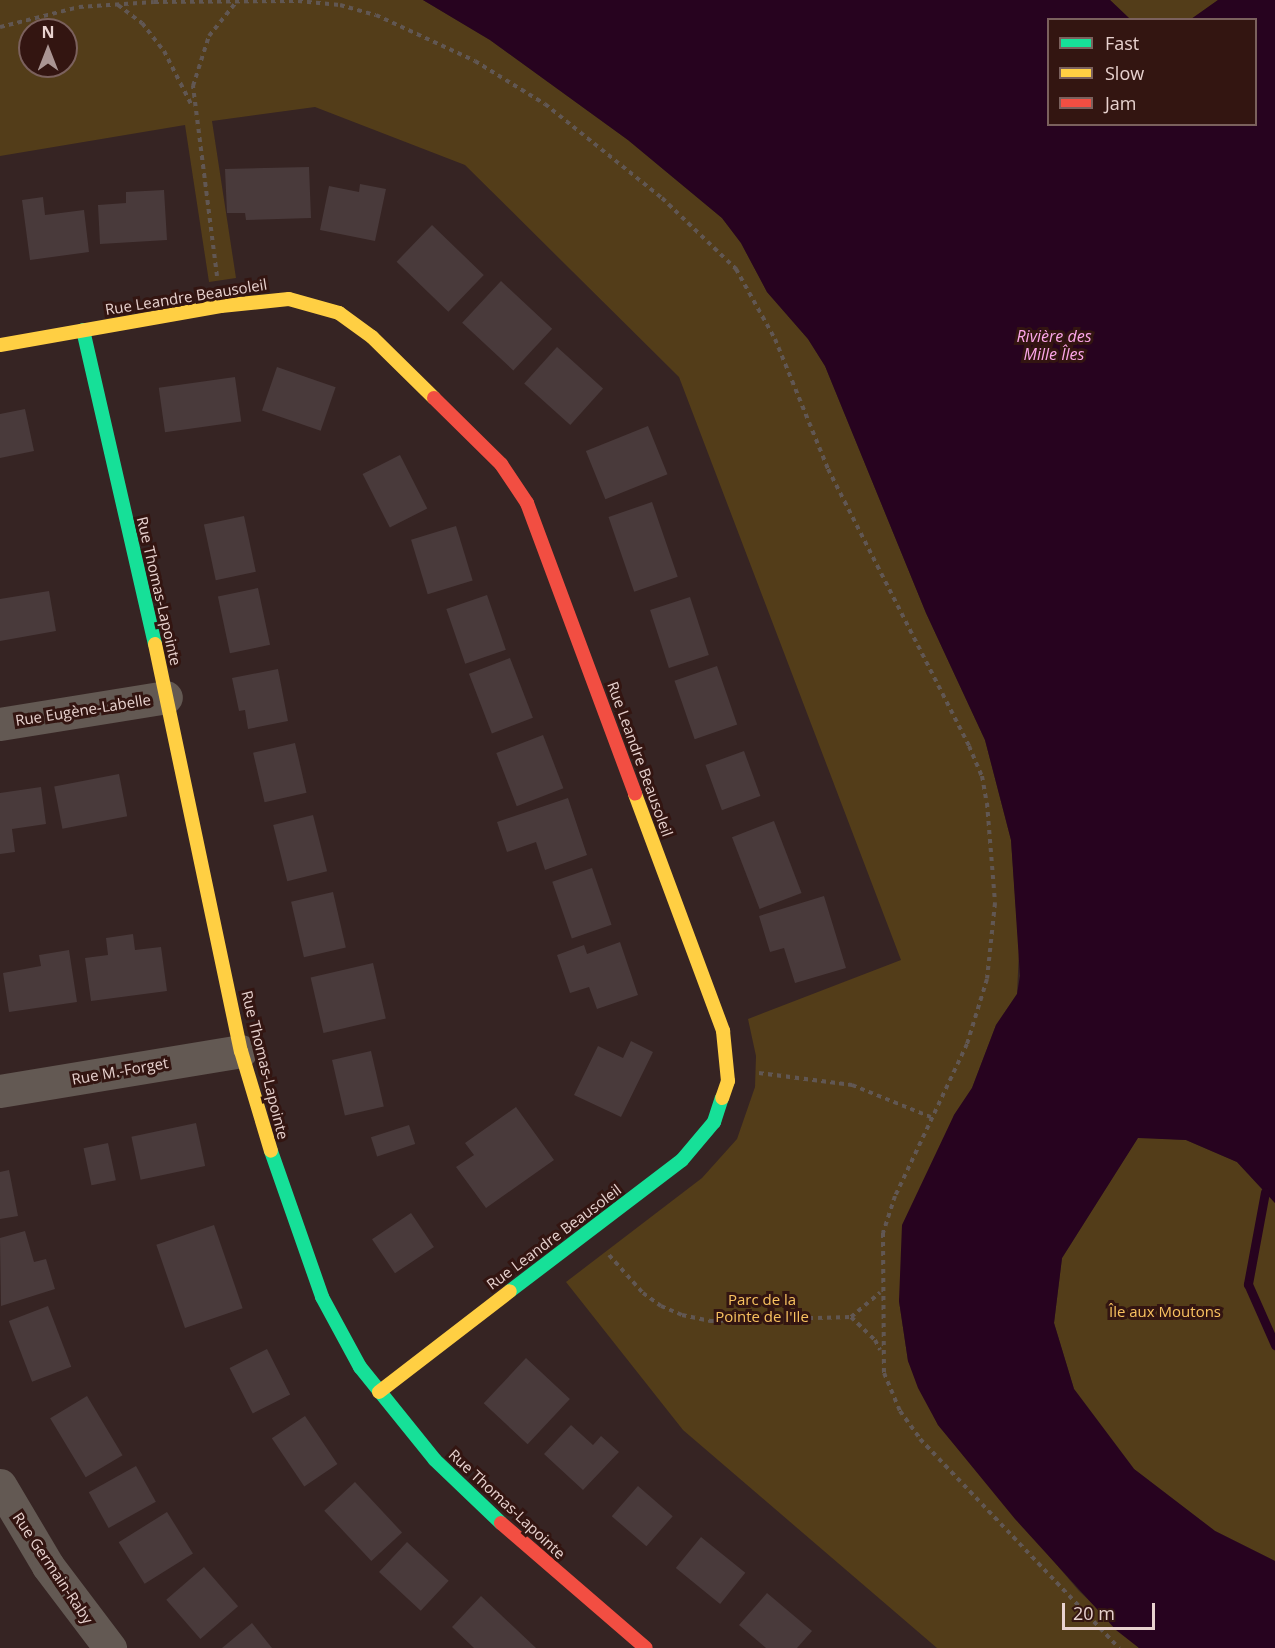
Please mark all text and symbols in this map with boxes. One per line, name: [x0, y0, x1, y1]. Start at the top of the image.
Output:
north arrow: [18, 18, 78, 78]
legend: [1047, 18, 1257, 126]
text: N: [41, 21, 55, 43]
text: Fast: [1105, 31, 1139, 55]
text: Slow: [1105, 61, 1144, 85]
text: Jam: [1105, 91, 1137, 115]
street label: Rue Leandre Beausoleil: [104, 275, 268, 319]
water label: Rivière des Mille Îles: [1016, 326, 1092, 364]
street label: Rue Thomas-Lapointe: [133, 515, 185, 667]
street label: Rue Leandre Beausoleil: [604, 679, 676, 839]
street label: Rue Eugène-Labelle: [14, 690, 152, 730]
street label: Rue Thomas-Lapointe: [238, 989, 292, 1141]
street label: Rue M.-Forget: [70, 1054, 170, 1088]
street label: Rue Leandre Beausoleil: [483, 1181, 625, 1293]
park label: Parc de la Pointe de l'Ile: [715, 1290, 809, 1325]
park label: Île aux Moutons: [1109, 1303, 1221, 1321]
street label: Rue Thomas-Lapointe: [445, 1445, 569, 1563]
street label: Rue Germain-Raby: [9, 1509, 97, 1627]
scale bar: [1065, 1591, 1158, 1629]
text: 20 m: [1073, 1601, 1115, 1625]

